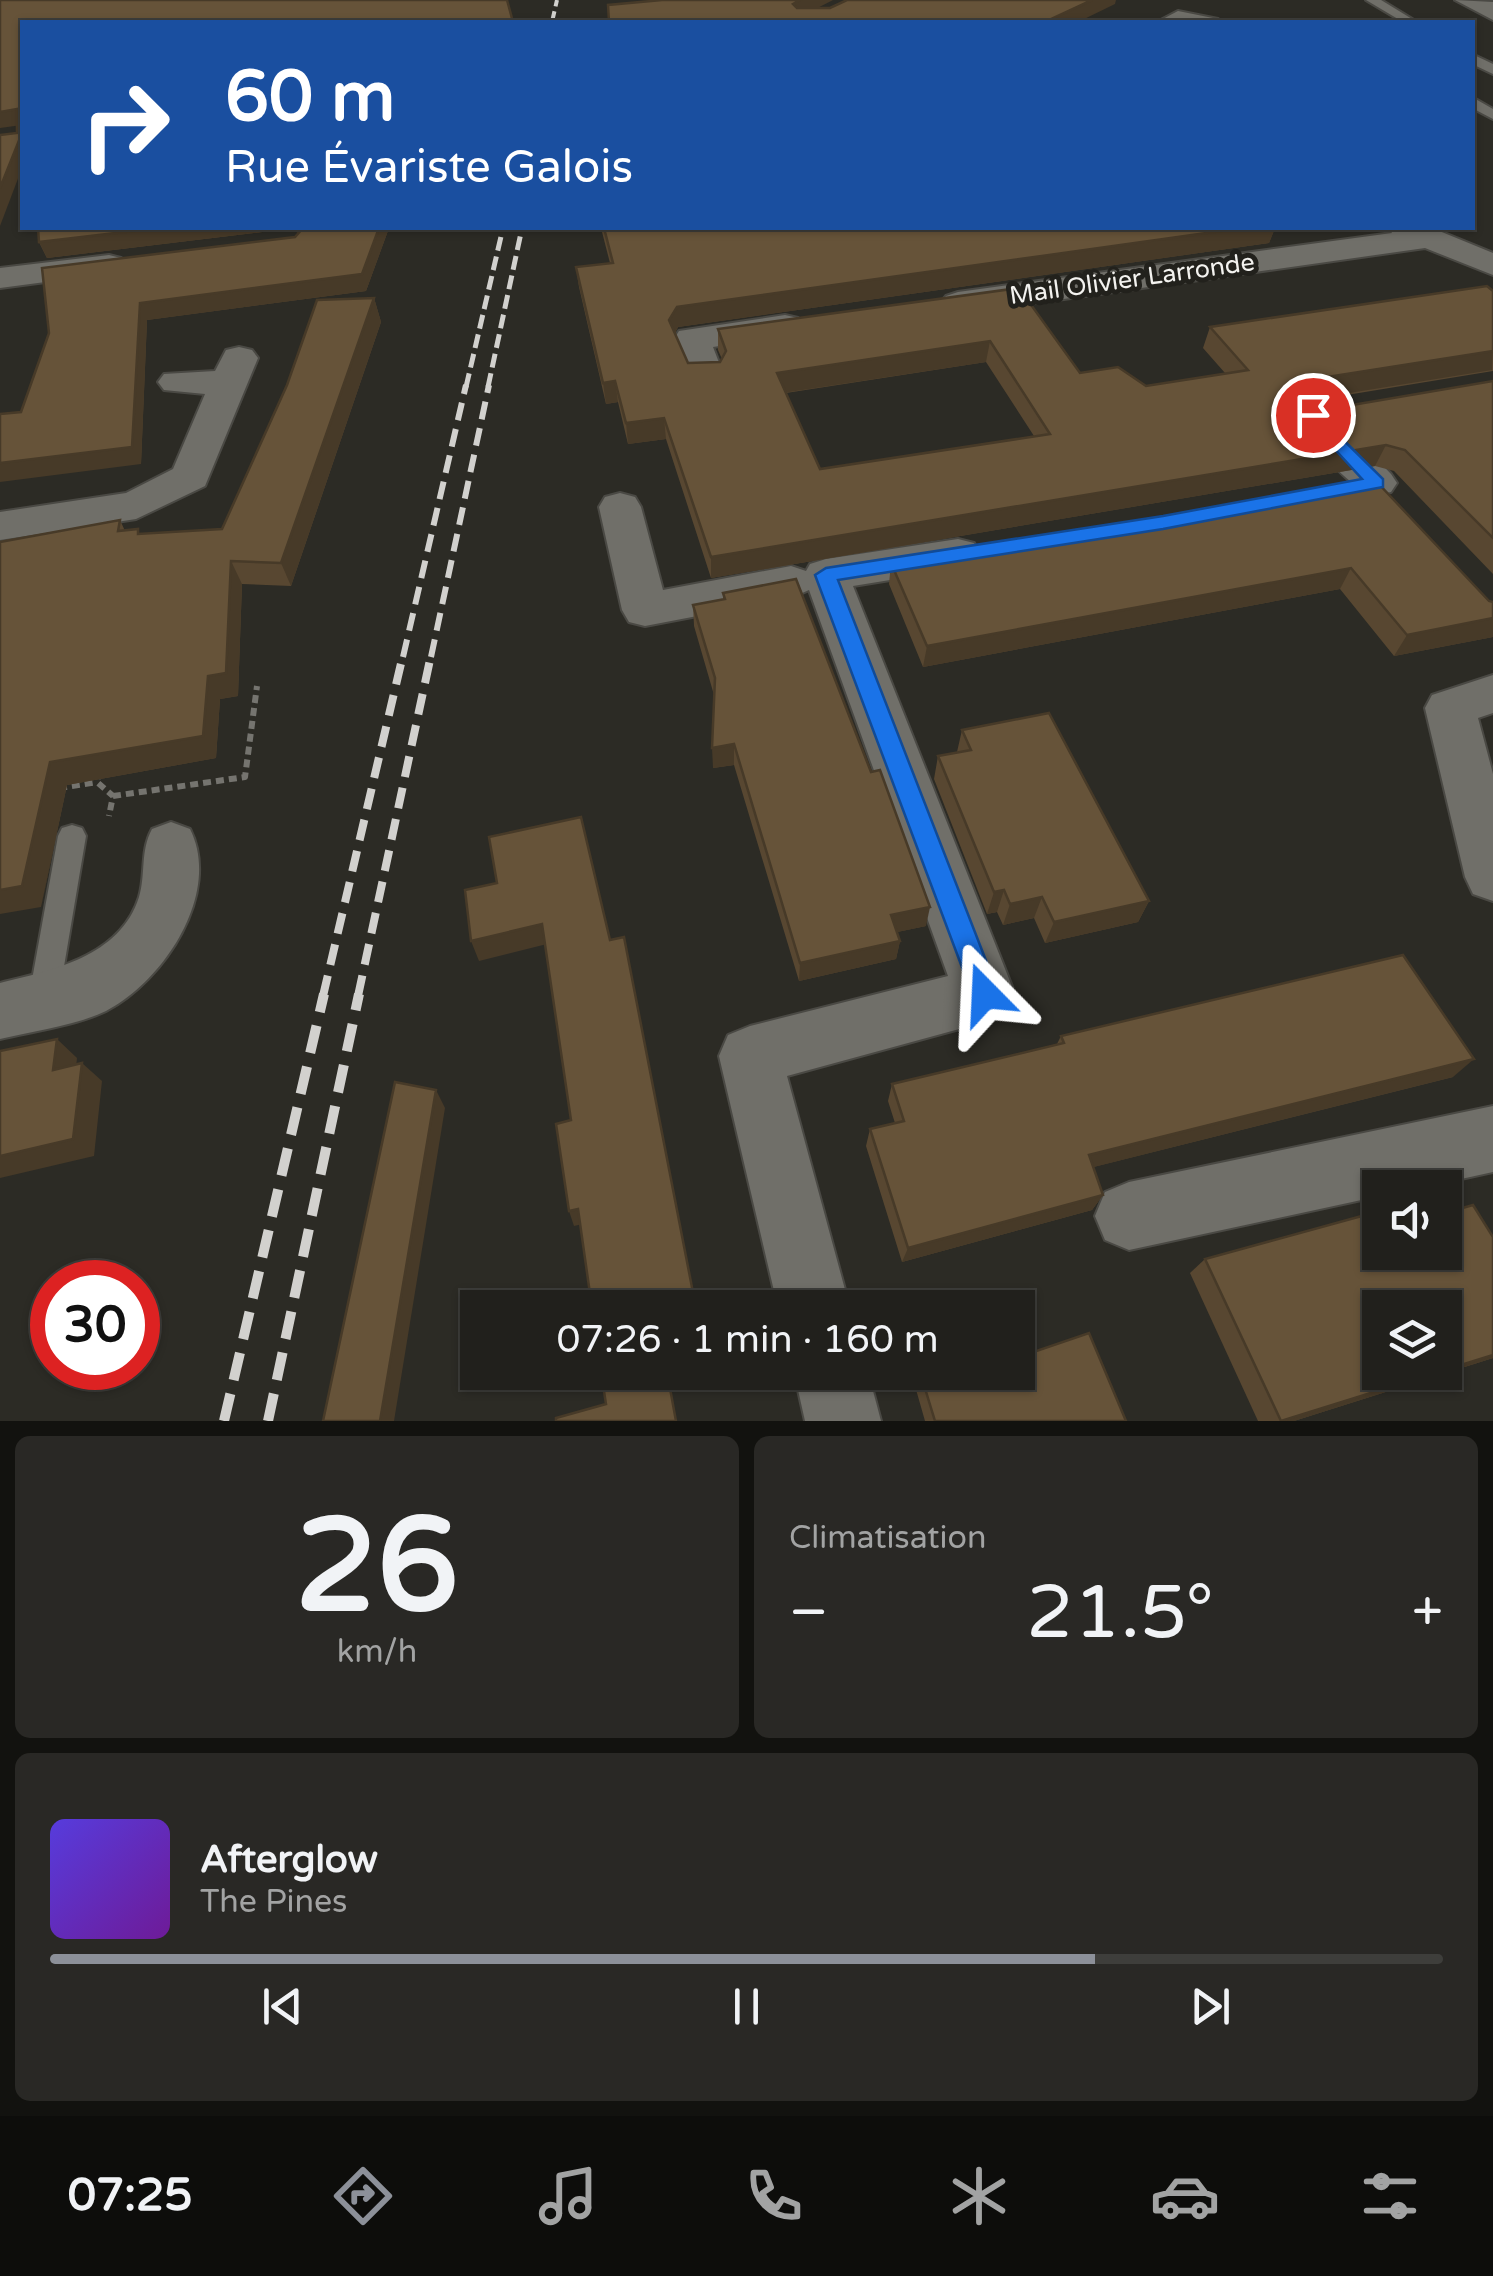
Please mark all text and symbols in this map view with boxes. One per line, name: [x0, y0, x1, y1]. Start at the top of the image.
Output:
text: 60 m: [225, 56, 395, 140]
icon: right: [60, 60, 190, 190]
text: Rue Évariste Galois: [225, 141, 633, 195]
street label: Mail Olivier Larronde: [1008, 247, 1256, 311]
pin: [1271, 373, 1356, 458]
icon: arrive: [1286, 388, 1341, 443]
position arrow: [933, 942, 1037, 1046]
map controls: [1362, 1170, 1462, 1390]
button: sound: [1362, 1170, 1462, 1270]
speed limit sign: 30: [30, 1260, 160, 1390]
button: layers: [1362, 1290, 1462, 1390]
text: 07:26 · 1 min · 160 m: [556, 1317, 939, 1363]
text: 26: [295, 1490, 459, 1646]
text: Climatisation: [789, 1519, 986, 1557]
text: 21.5°: [1026, 1568, 1214, 1658]
text: −: [789, 1580, 828, 1646]
text: +: [1412, 1580, 1443, 1646]
text: km/h: [337, 1633, 417, 1671]
text: Afterglow: [200, 1837, 378, 1883]
text: The Pines: [200, 1883, 347, 1921]
icon: previous: [255, 1979, 310, 2034]
icon: pause: [719, 1979, 774, 2034]
icon: next: [1183, 1979, 1238, 2034]
icon: directions: [328, 2161, 398, 2231]
icon: music: [533, 2161, 603, 2231]
icon: phone: [739, 2161, 809, 2231]
icon: climate: [944, 2161, 1014, 2231]
icon: car: [1150, 2161, 1220, 2231]
icon: filters: [1355, 2161, 1425, 2231]
text: 07:25: [68, 2169, 192, 2223]

